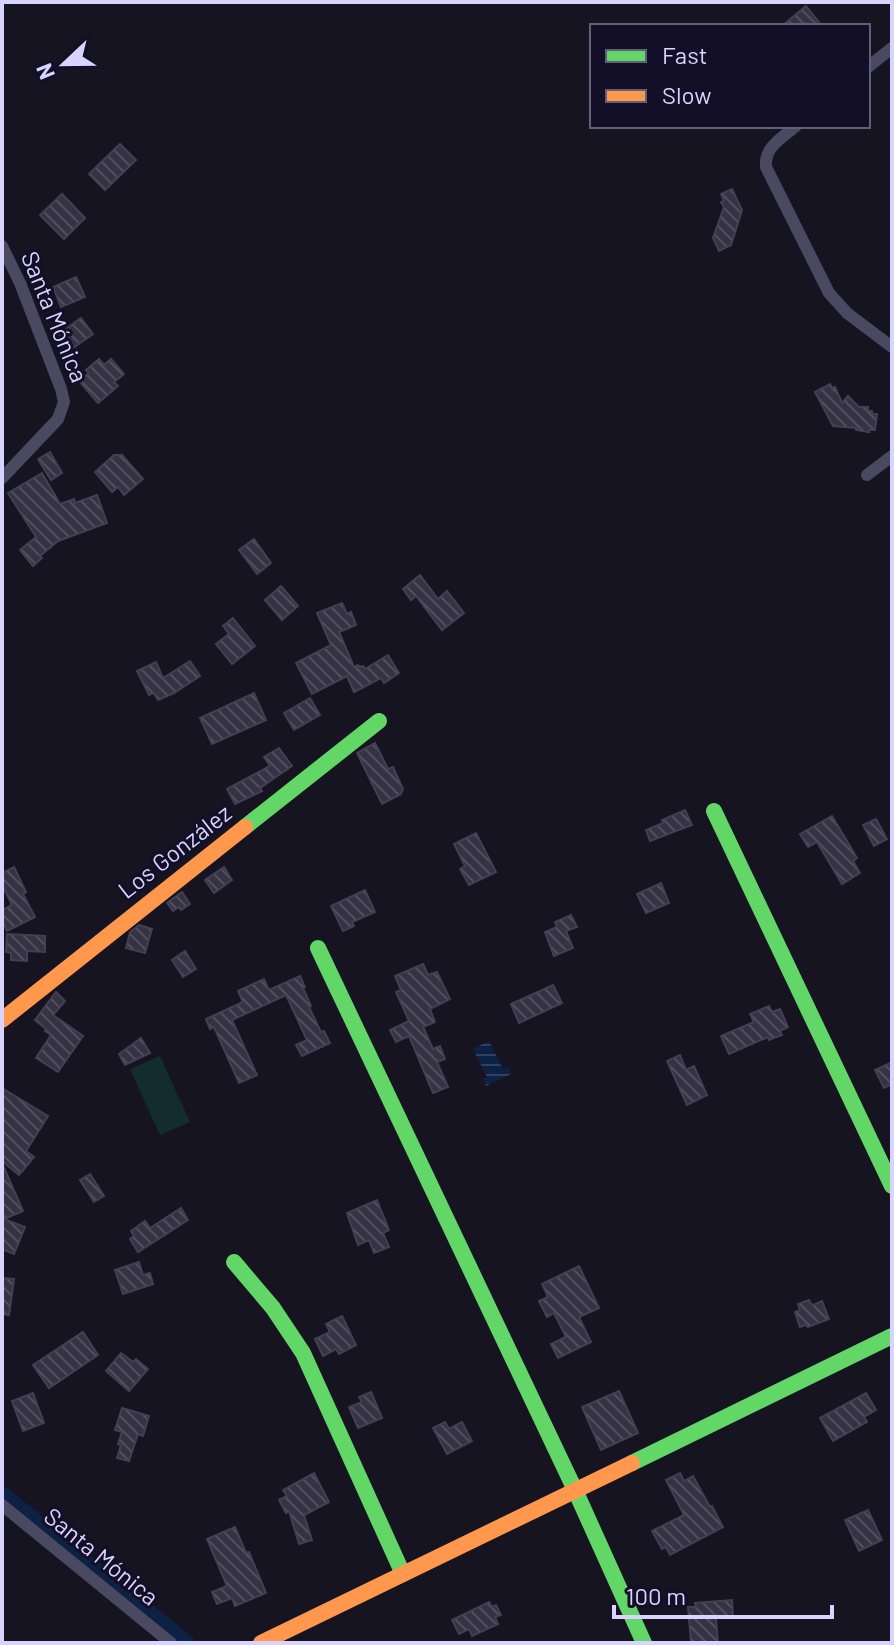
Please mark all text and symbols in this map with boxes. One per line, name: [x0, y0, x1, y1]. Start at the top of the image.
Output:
north arrow: [24, 24, 104, 104]
legend: [590, 24, 870, 128]
text: Fast: [662, 40, 707, 69]
text: N: [30, 60, 59, 84]
text: Slow: [662, 80, 711, 109]
street label: Santa Mónica: [16, 247, 95, 386]
street label: Los González: [112, 798, 236, 904]
street label: Santa Mónica: [39, 1501, 165, 1611]
scale bar: [614, 1569, 832, 1619]
text: 100 m: [626, 1581, 686, 1610]

